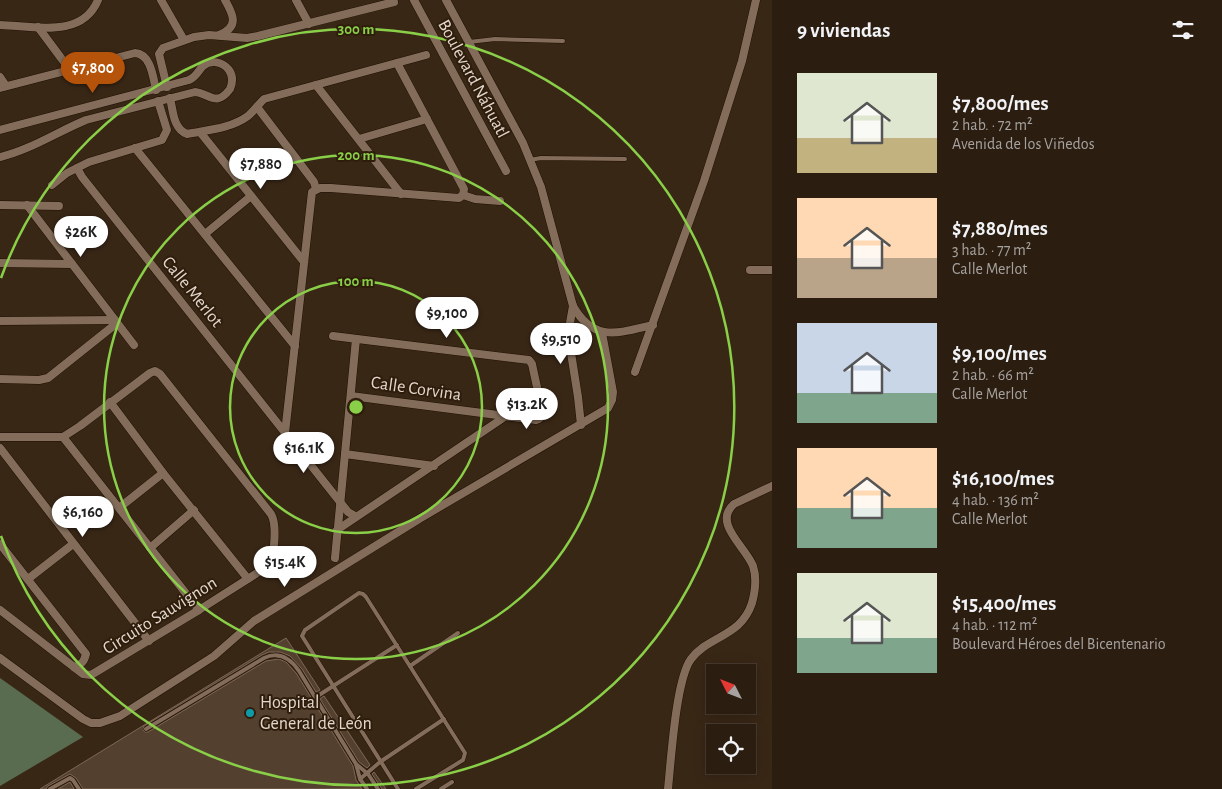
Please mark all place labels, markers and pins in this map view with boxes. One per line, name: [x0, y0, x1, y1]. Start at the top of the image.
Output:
pin: $7,800: [52, 52, 134, 94]
pin: $7,880: [220, 148, 302, 190]
pin: $26K: [51, 216, 111, 258]
pin: $9,100: [406, 296, 488, 339]
pin: $9,510: [520, 322, 602, 365]
pin: $13.2K: [486, 388, 568, 430]
centre of rings: [347, 398, 365, 416]
pin: $16.1K: [263, 432, 345, 474]
pin: $6,160: [42, 496, 124, 538]
pin: $15.4K: [244, 546, 326, 588]
place label: Hospital General de León: [260, 694, 372, 733]
marker: Hospital General de León: [244, 707, 256, 719]

